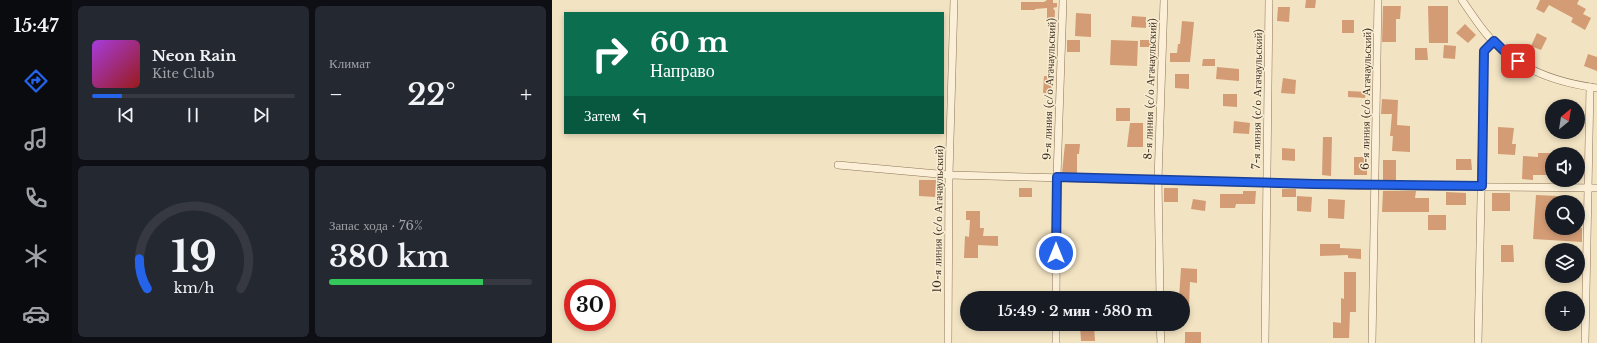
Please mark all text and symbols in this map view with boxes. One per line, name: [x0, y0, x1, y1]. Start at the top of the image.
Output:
text: 15:47: [14, 15, 58, 37]
street label: 9-я линия (с/о Агачаульский): [1040, 17, 1058, 160]
street label: 8-я линия (с/о Агачаульский): [1141, 18, 1159, 160]
text: 60 m: [650, 25, 728, 60]
icon: right: [584, 28, 636, 80]
street label: 7-я линия (с/о Агачаульский): [1249, 28, 1265, 169]
street label: 6-я линия (с/о Агачаульский): [1358, 28, 1374, 170]
pin: [1501, 44, 1535, 78]
text: Neon Rain: [152, 46, 236, 65]
icon: arrive: [1507, 50, 1529, 72]
text: Климат: [329, 55, 370, 72]
text: Направо: [650, 60, 715, 82]
text: Kite Club: [152, 65, 215, 82]
icon: directions: [22, 67, 50, 95]
text: 22°: [407, 76, 456, 113]
text: −: [329, 81, 343, 108]
text: +: [520, 81, 532, 108]
north arrow: [1545, 99, 1585, 139]
map controls: [1545, 99, 1585, 331]
icon: previous: [115, 104, 137, 126]
icon: pause: [182, 104, 204, 126]
icon: next: [250, 104, 272, 126]
icon: left: [629, 104, 651, 126]
text: Затем: [584, 106, 621, 125]
icon: music: [22, 125, 50, 153]
street label: 10-я линия (с/о Агачаульский): [930, 145, 946, 293]
button: sound: [1545, 147, 1585, 187]
icon: phone: [22, 184, 50, 212]
button: search: [1545, 195, 1585, 235]
text: Запас хода · 76%: [329, 217, 423, 234]
text: 19: [170, 232, 217, 283]
position arrow: [1035, 232, 1077, 274]
text: 380 km: [329, 238, 449, 275]
icon: climate: [22, 242, 50, 270]
button: layers: [1545, 243, 1585, 283]
text: km/h: [173, 279, 214, 297]
speed limit sign: 30: [564, 279, 616, 331]
button: +: [1545, 291, 1585, 331]
icon: car: [22, 300, 50, 328]
text: 15:49 · 2 мин · 580 m: [997, 301, 1153, 320]

